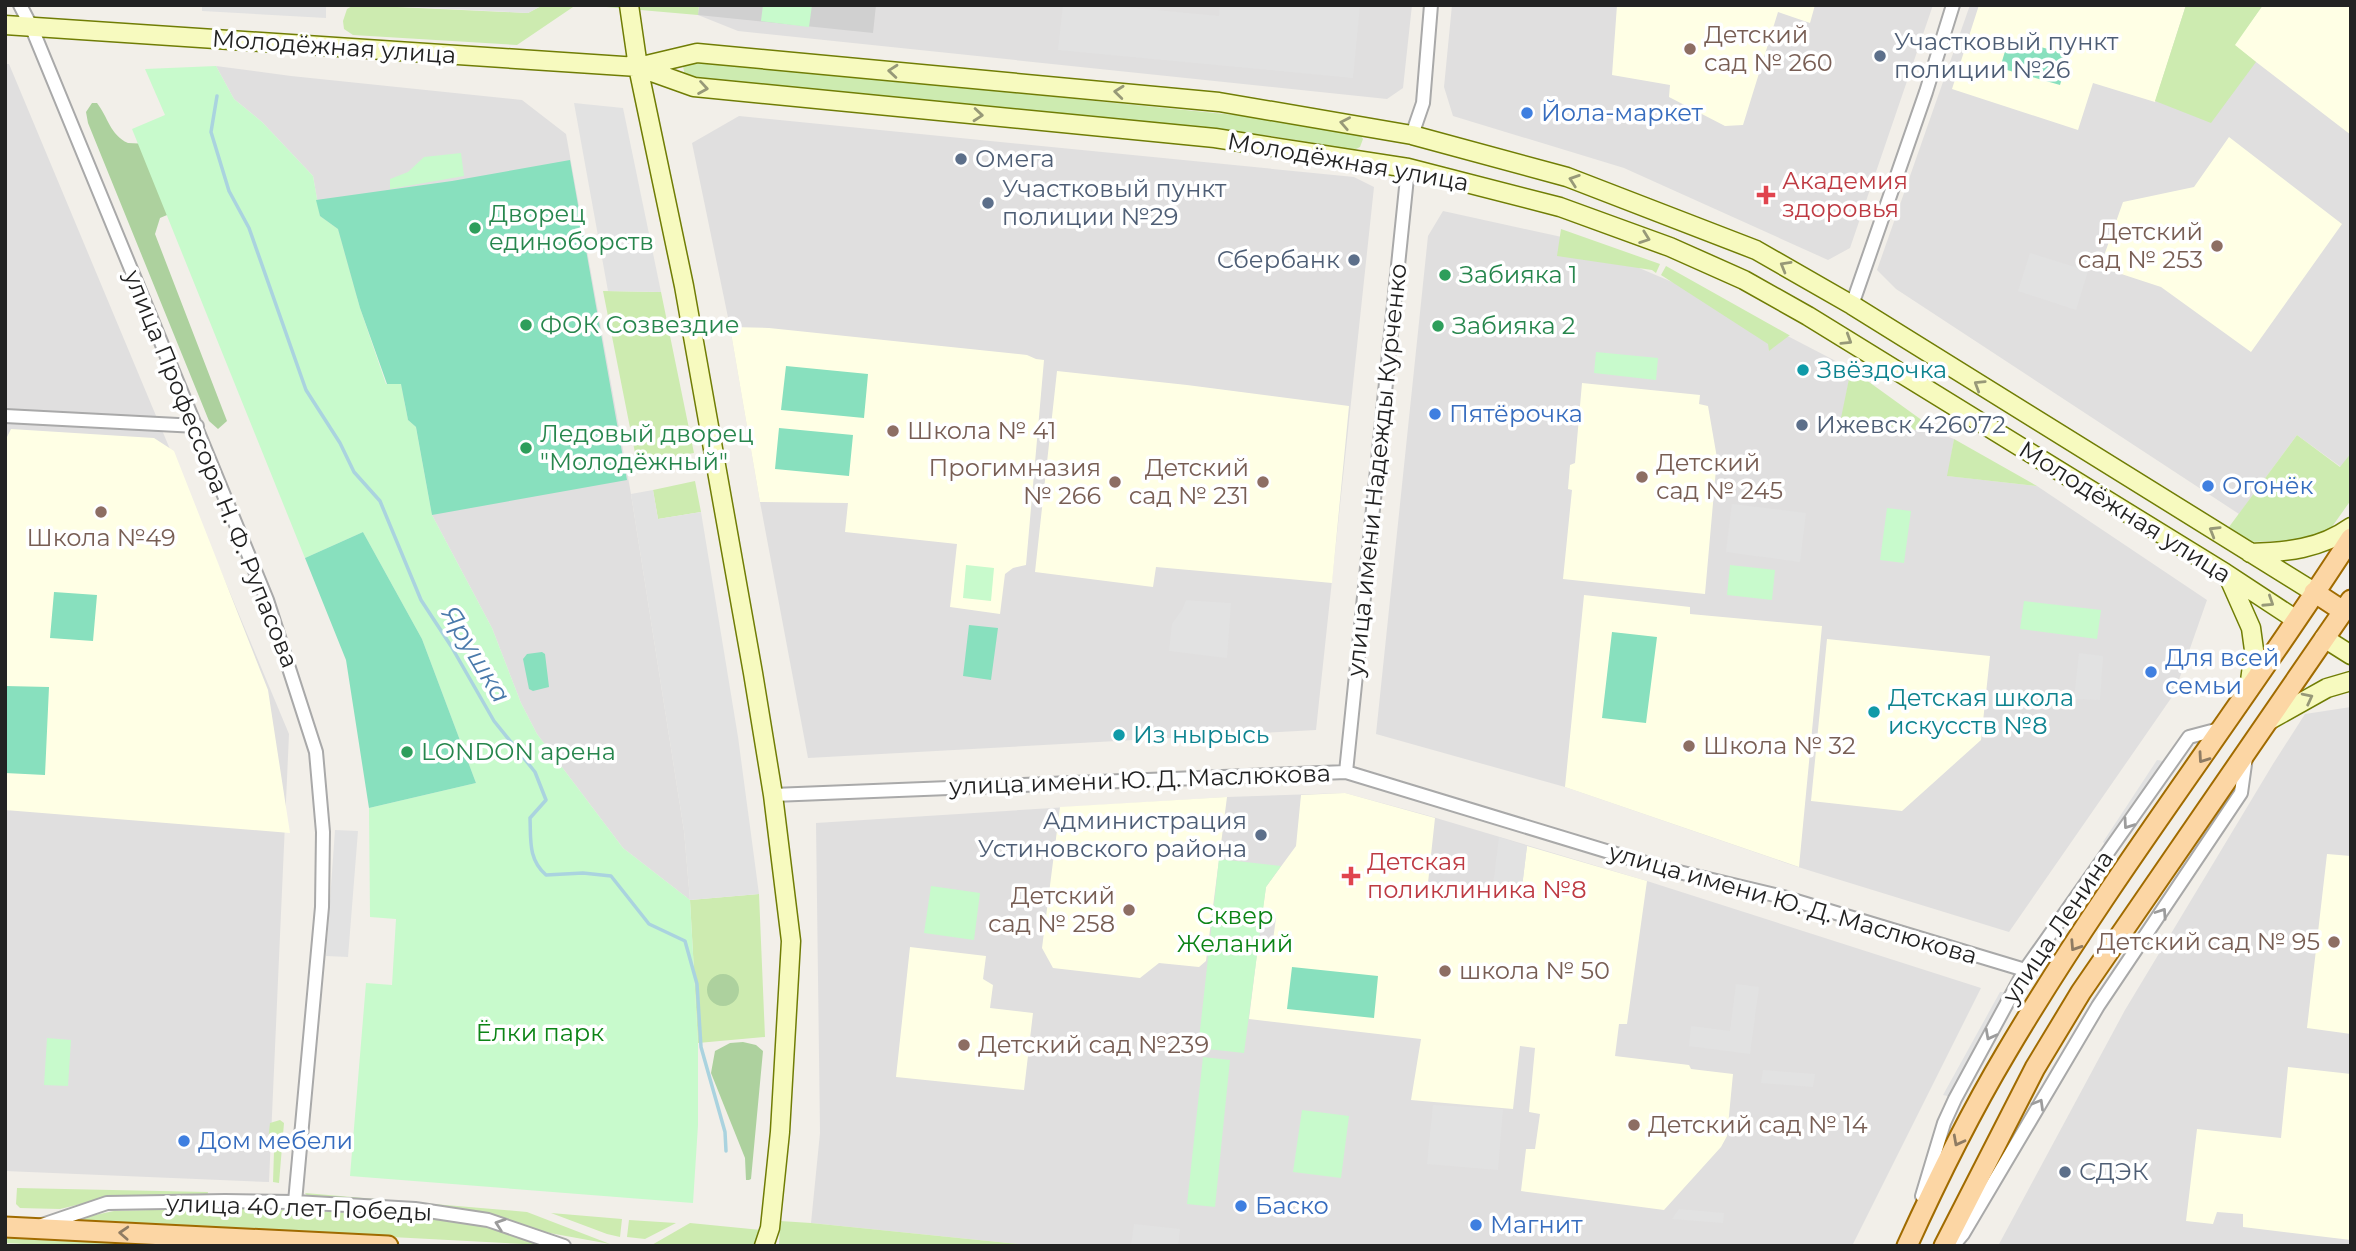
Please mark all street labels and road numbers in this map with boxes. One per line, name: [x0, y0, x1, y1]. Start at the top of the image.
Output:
street label: Молодёжная улица: [211, 24, 457, 69]
street label: Молодёжная улица: [1225, 126, 1471, 197]
street label: улица имени Надежды Курченко: [1340, 262, 1413, 679]
street label: улица Профессора Н. Ф. Рупасова: [118, 265, 305, 672]
street label: Молодёжная улица: [2014, 434, 2237, 589]
street label: улица имени Ю. Д. Маслюкова: [948, 758, 1331, 801]
street label: улица имени Ю. Д. Маслюкова: [1605, 837, 1981, 970]
street label: улица Ленина: [1995, 845, 2119, 1009]
street label: улица 40 лет Победы: [164, 1188, 433, 1227]

